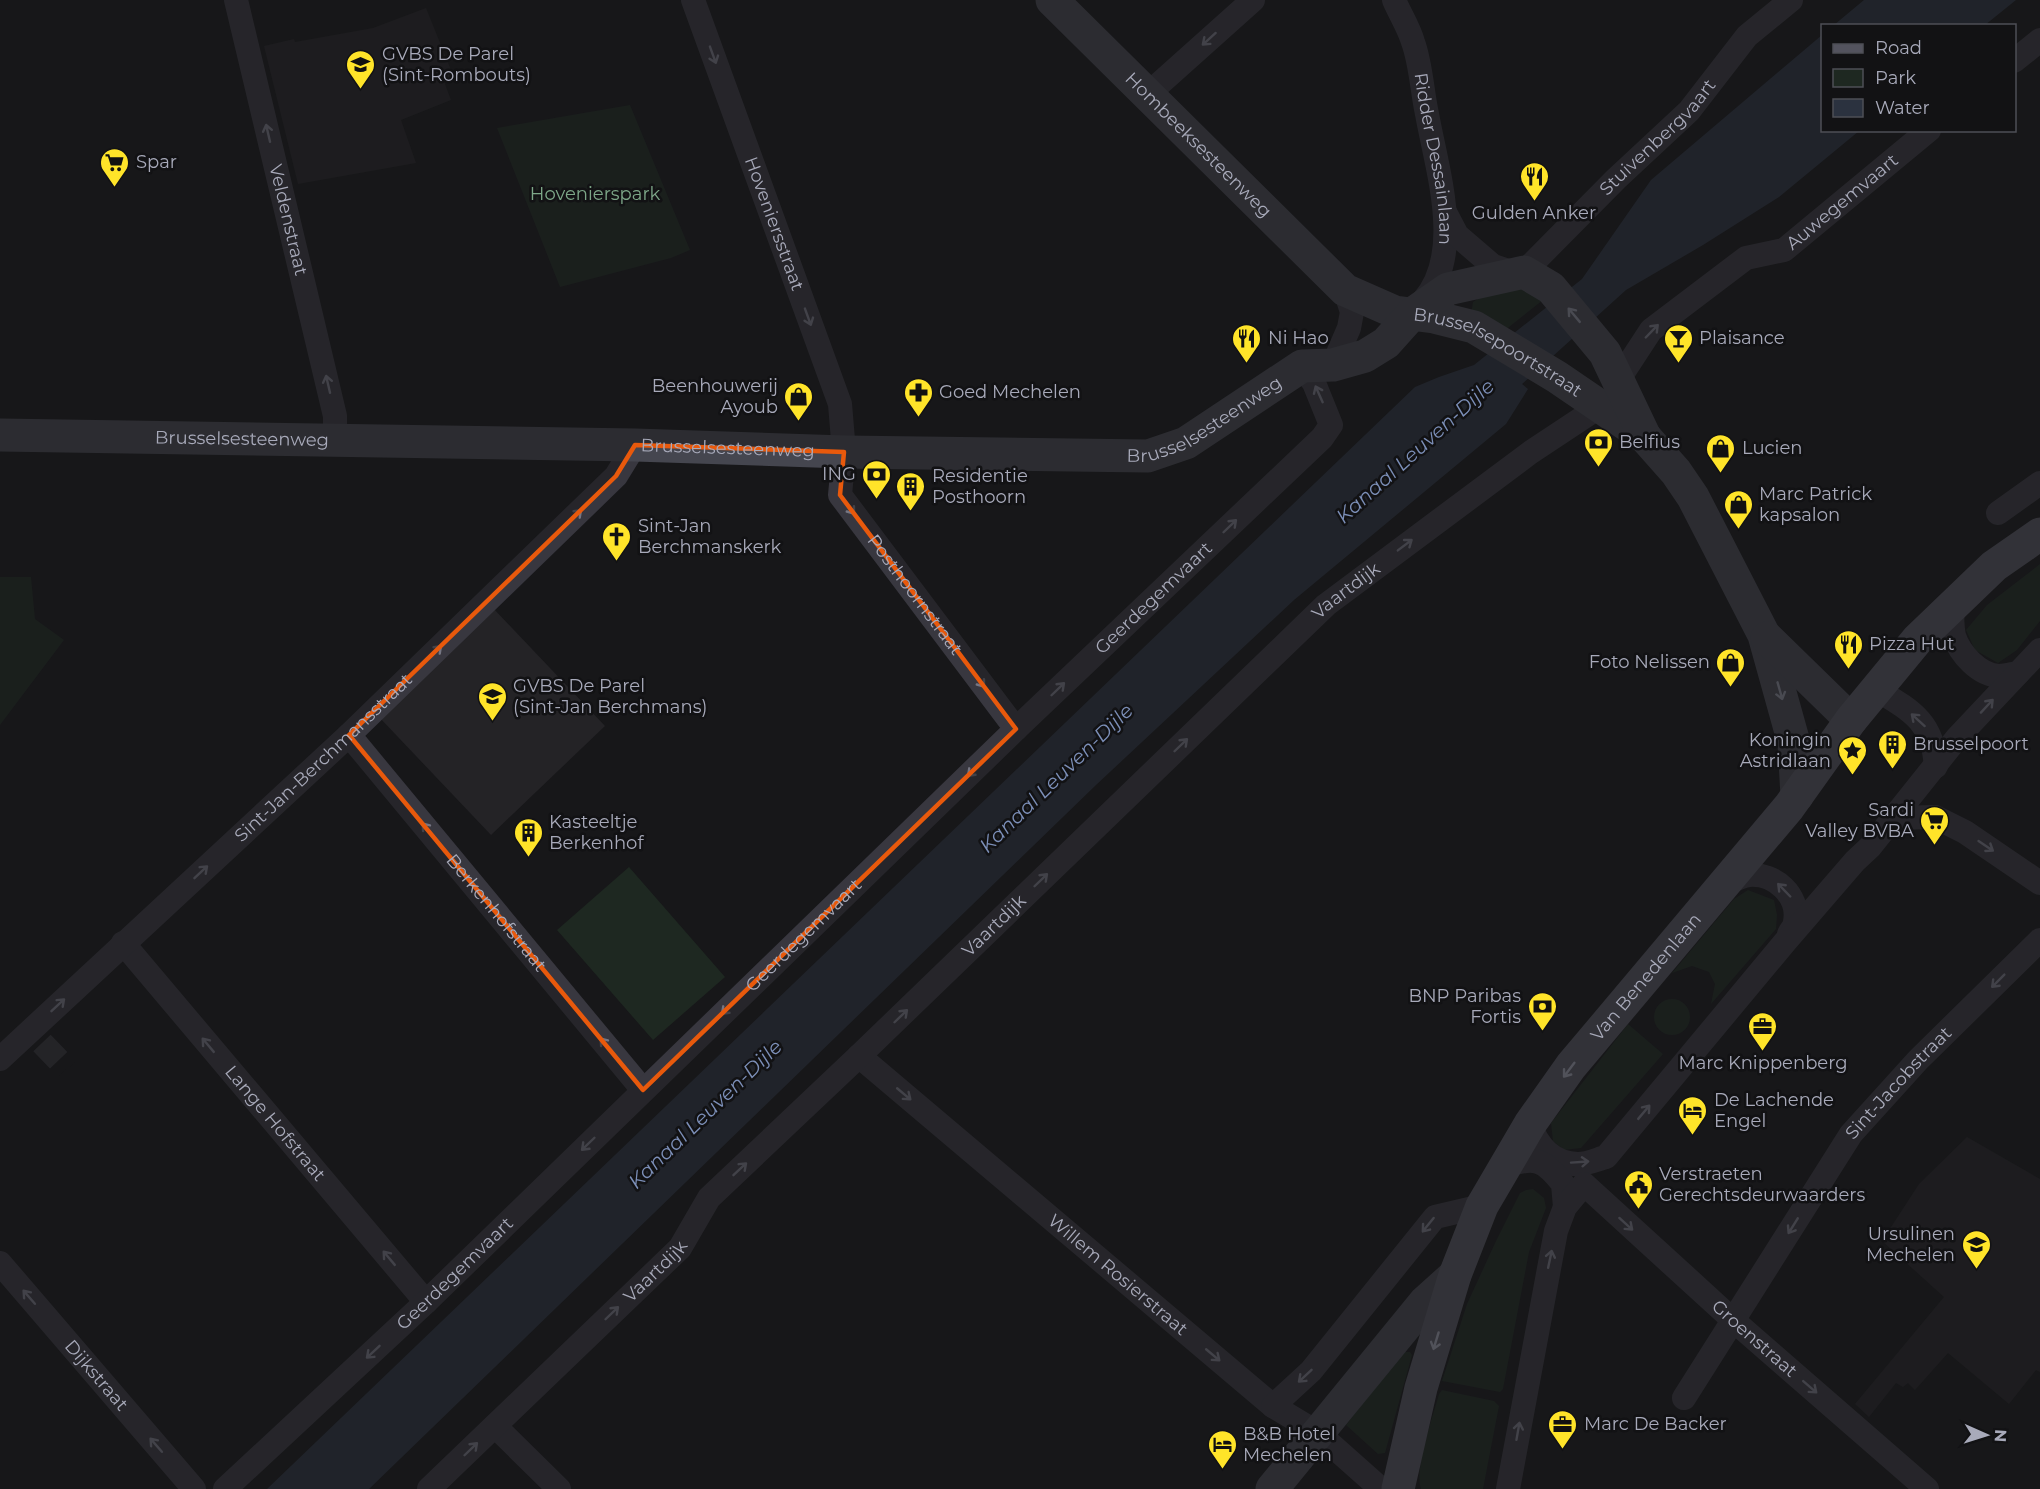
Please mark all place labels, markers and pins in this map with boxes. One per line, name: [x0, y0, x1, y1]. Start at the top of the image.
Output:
place label: GVBS De Parel (Sint-Rombouts): [382, 43, 531, 86]
school or university icon: GVBS De Parel (Sint-Rombouts): [345, 48, 377, 90]
supermarket icon: Spar: [99, 146, 131, 188]
place label: Spar: [136, 151, 177, 173]
restaurant icon: Gulden Anker: [1518, 160, 1550, 202]
place label: Gulden Anker: [1472, 202, 1596, 224]
restaurant icon: Ni Hao: [1231, 322, 1263, 364]
bar icon: Plaisance: [1662, 322, 1694, 364]
place label: Ni Hao: [1268, 327, 1329, 349]
place label: Plaisance: [1699, 327, 1785, 349]
place label: Beenhouwerij Ayoub: [652, 375, 778, 418]
pharmacy icon: Goed Mechelen: [902, 376, 934, 418]
shop icon: Beenhouwerij Ayoub: [783, 380, 815, 422]
place label: Goed Mechelen: [939, 381, 1081, 403]
bank icon: Belfius: [1582, 426, 1614, 468]
place label: Belfius: [1619, 431, 1680, 453]
shop icon: Lucien: [1705, 432, 1737, 474]
place label: Lucien: [1742, 437, 1802, 459]
bank icon: ING: [861, 458, 893, 500]
place label: ING: [822, 463, 856, 485]
place label: Residentie Posthoorn: [932, 465, 1028, 508]
building icon: Residentie Posthoorn: [895, 470, 927, 512]
place label: Marc Patrick kapsalon: [1759, 483, 1872, 526]
shop icon: Marc Patrick kapsalon: [1722, 488, 1754, 530]
place label: Sint-Jan Berchmanskerk: [638, 515, 782, 558]
church icon: Sint-Jan Berchmanskerk: [601, 520, 633, 562]
restaurant icon: Pizza Hut: [1832, 628, 1864, 670]
place label: Pizza Hut: [1869, 633, 1955, 655]
shop icon: Foto Nelissen: [1715, 646, 1747, 688]
place label: Foto Nelissen: [1589, 651, 1710, 673]
place label: GVBS De Parel (Sint-Jan Berchmans): [513, 675, 707, 718]
school or university icon: GVBS De Parel (Sint-Jan Berchmans): [476, 680, 508, 722]
building icon: Brusselpoort: [1876, 728, 1908, 770]
place label: Koningin Astridlaan: [1740, 729, 1831, 772]
place label: Brusselpoort: [1913, 733, 2029, 755]
place icon: Koningin Astridlaan: [1836, 734, 1868, 776]
place label: Sardi Valley BVBA: [1805, 799, 1914, 842]
supermarket icon: Sardi Valley BVBA: [1919, 804, 1951, 846]
place label: Kasteeltje Berkenhof: [549, 811, 644, 854]
building icon: Kasteeltje Berkenhof: [512, 816, 544, 858]
place label: BNP Paribas Fortis: [1408, 985, 1521, 1028]
bank icon: BNP Paribas Fortis: [1526, 990, 1558, 1032]
office icon: Marc Knippenberg: [1747, 1010, 1779, 1052]
place label: Marc Knippenberg: [1678, 1052, 1848, 1074]
place label: De Lachende Engel: [1714, 1089, 1834, 1132]
hotel icon: De Lachende Engel: [1677, 1094, 1709, 1136]
place label: Verstraeten Gerechtsdeurwaarders: [1659, 1163, 1866, 1206]
public building icon: Verstraeten Gerechtsdeurwaarders: [1622, 1168, 1654, 1210]
place label: Ursulinen Mechelen: [1866, 1223, 1955, 1266]
school or university icon: Ursulinen Mechelen: [1960, 1228, 1992, 1270]
office icon: Marc De Backer: [1547, 1408, 1579, 1450]
place label: Marc De Backer: [1584, 1413, 1727, 1435]
place label: B&B Hotel Mechelen: [1243, 1423, 1336, 1466]
hotel icon: B&B Hotel Mechelen: [1206, 1428, 1238, 1470]

